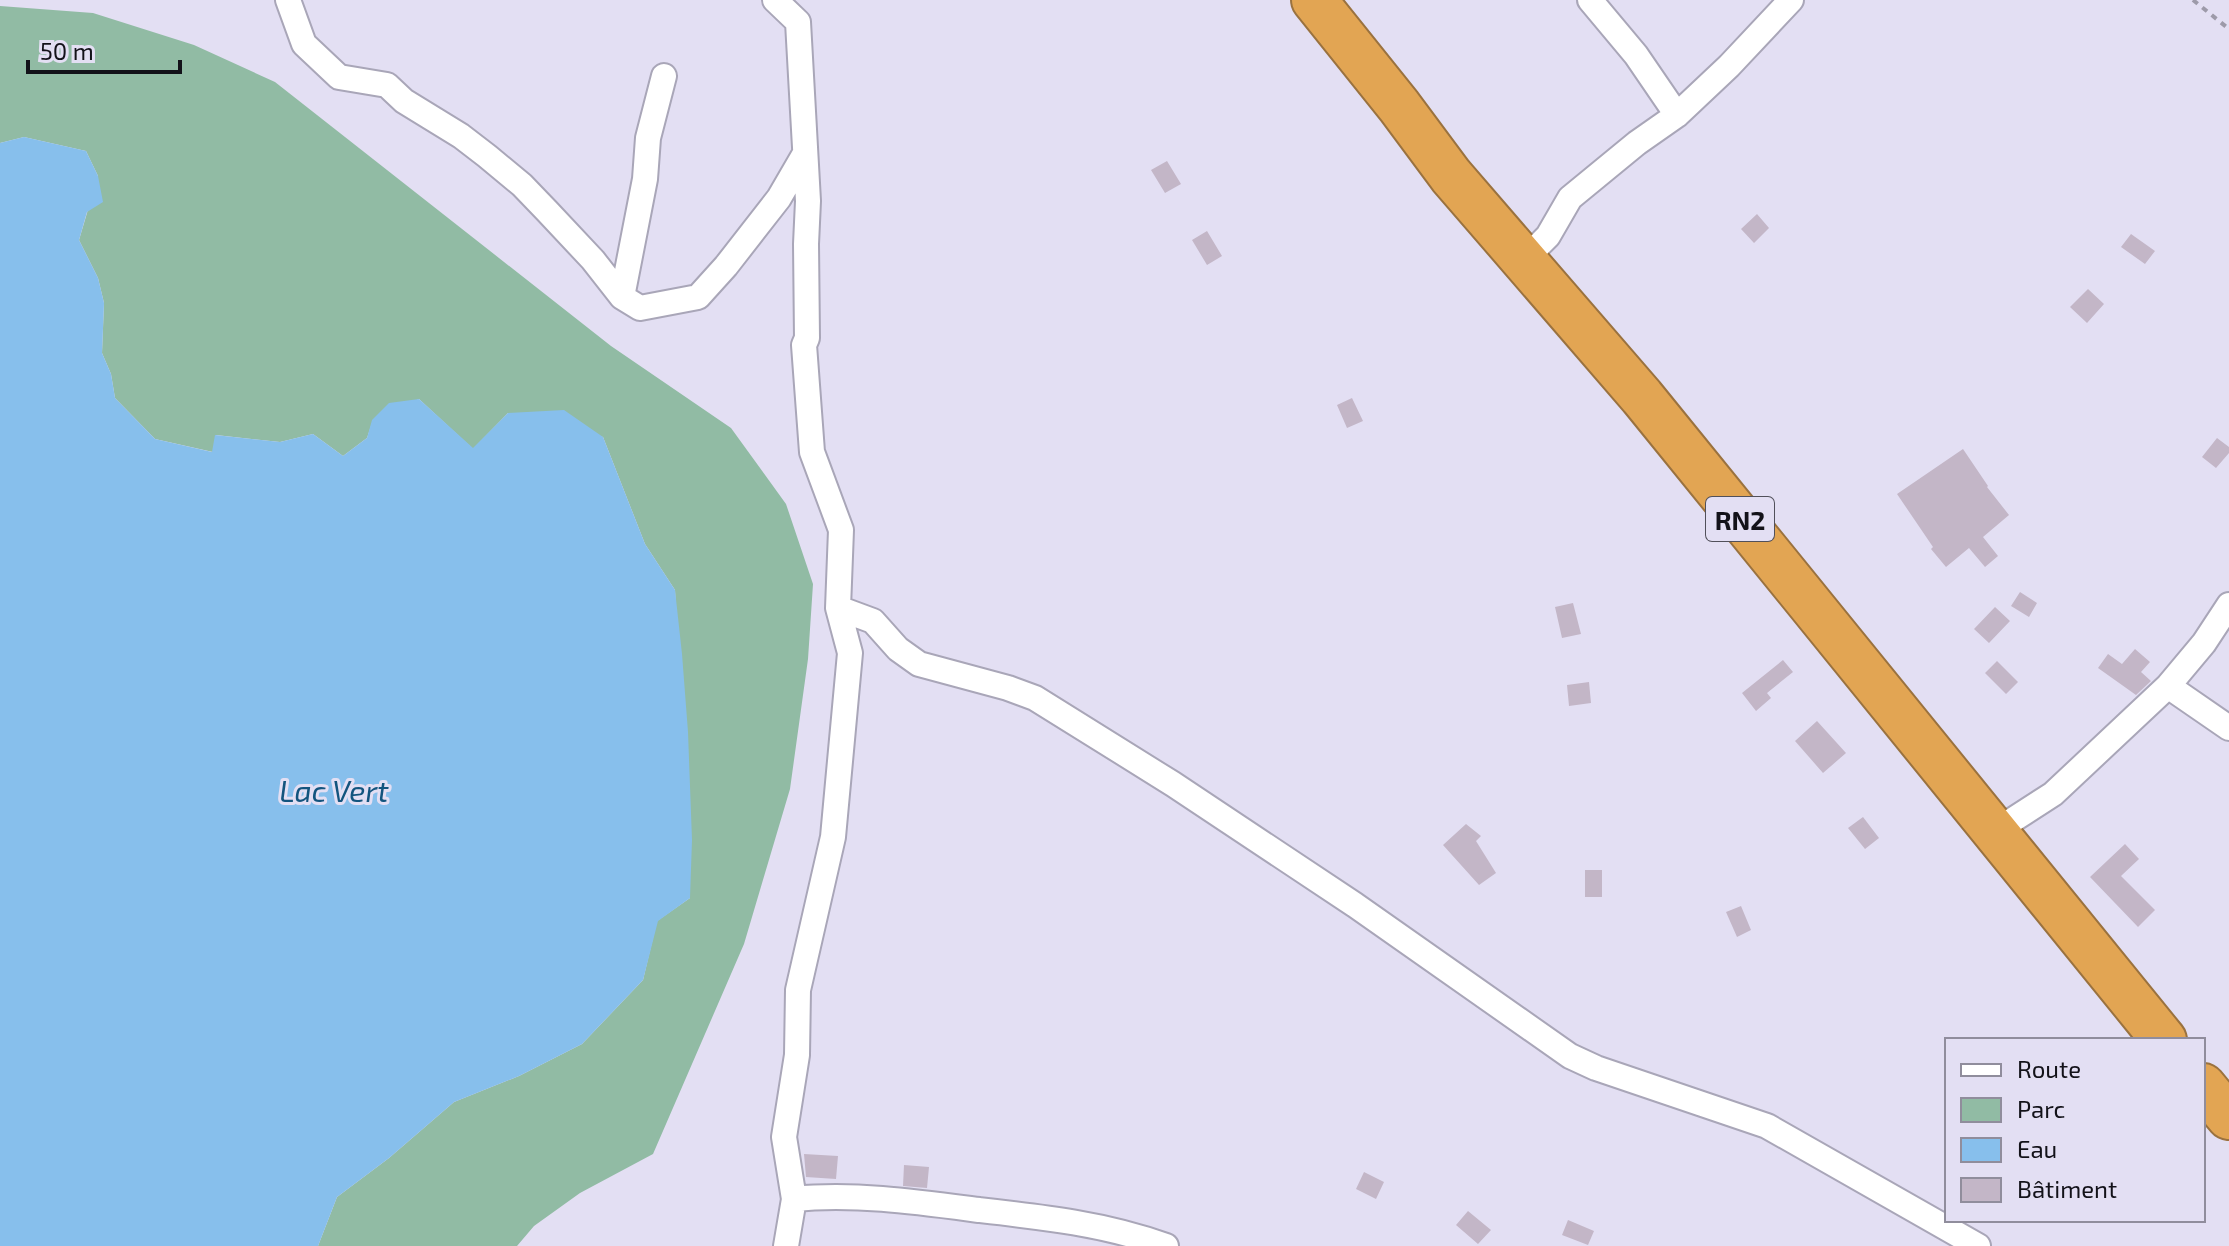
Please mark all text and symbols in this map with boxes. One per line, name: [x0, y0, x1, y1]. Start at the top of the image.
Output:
scale bar: [28, 24, 180, 74]
text: 50 m: [40, 36, 94, 65]
road number: RN2: [1706, 497, 1774, 541]
water label: Lac Vert: [279, 772, 389, 808]
legend: [1945, 1038, 2205, 1222]
text: Route: [2017, 1054, 2081, 1083]
text: Parc: [2017, 1094, 2065, 1123]
text: Eau: [2017, 1134, 2057, 1163]
text: Bâtiment: [2017, 1174, 2117, 1203]

